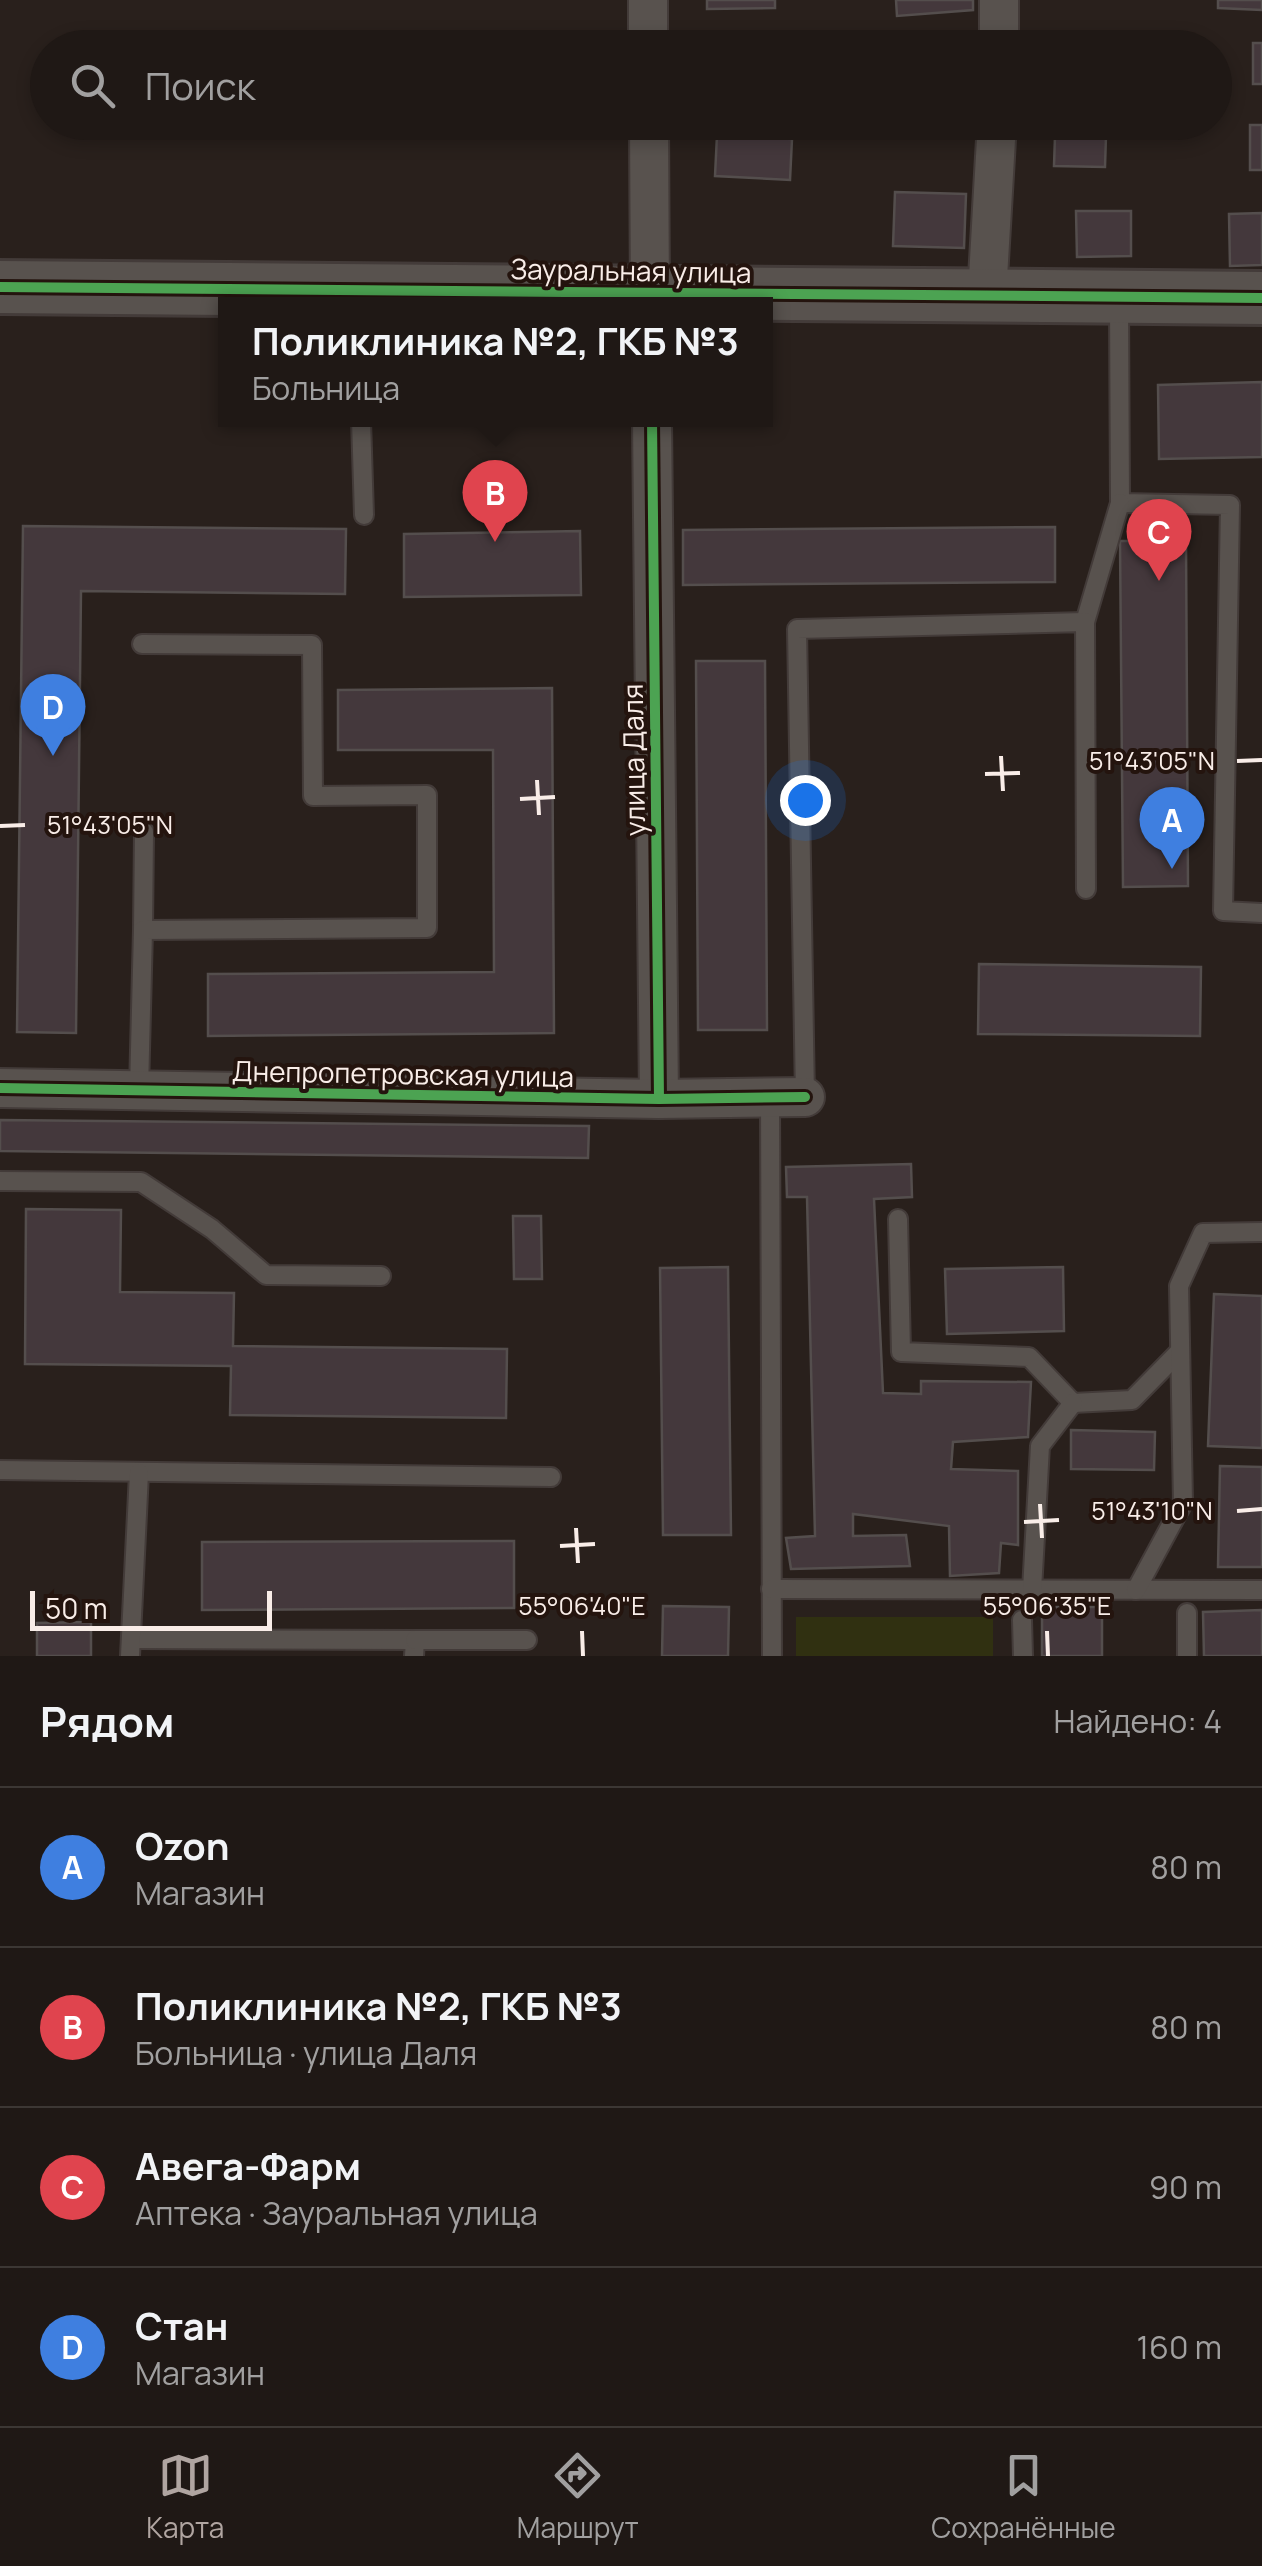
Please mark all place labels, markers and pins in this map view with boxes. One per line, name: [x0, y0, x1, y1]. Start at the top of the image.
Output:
pin: B: [462, 460, 528, 542]
pin: C: [1126, 498, 1192, 581]
pin: D: [20, 674, 86, 756]
pin: A: [1140, 786, 1204, 869]

